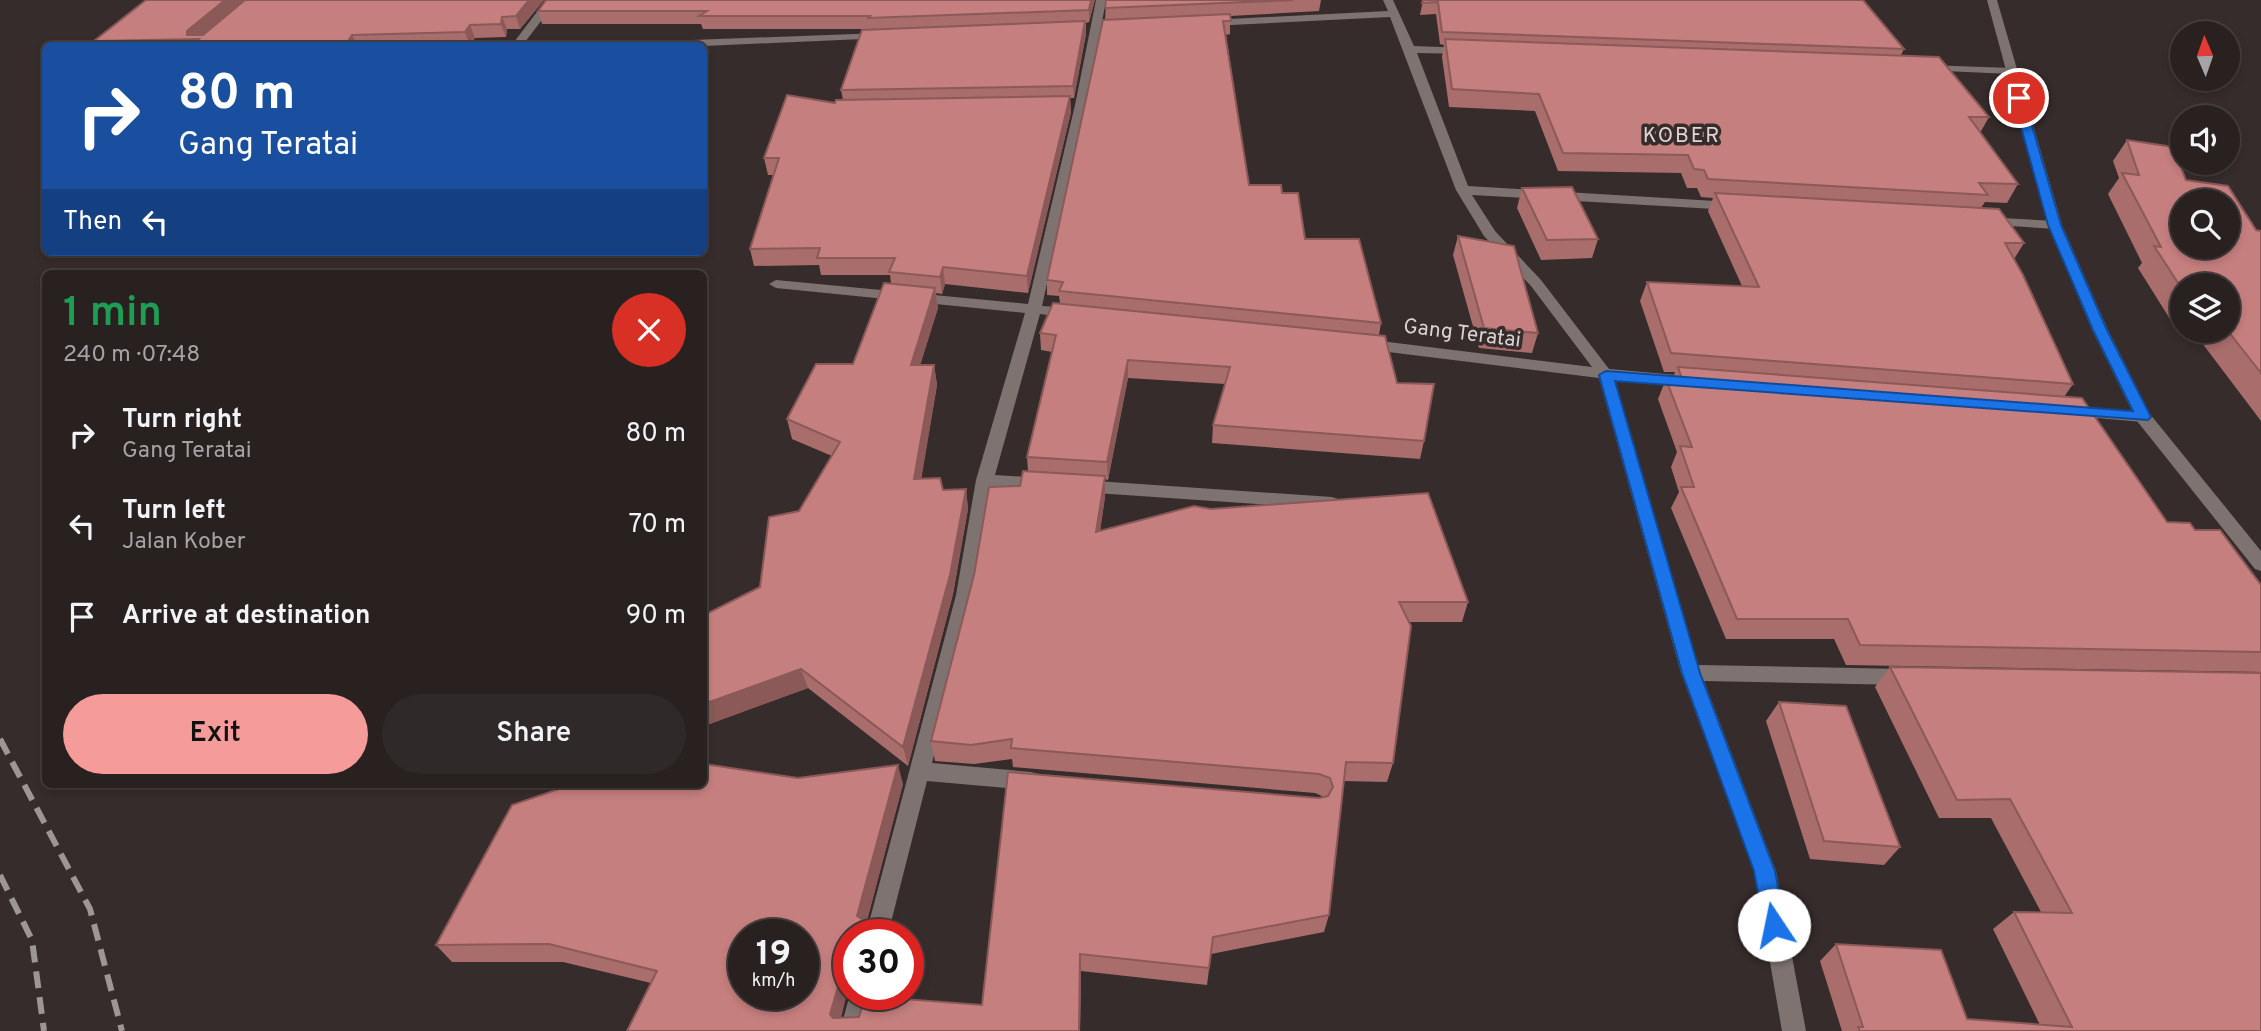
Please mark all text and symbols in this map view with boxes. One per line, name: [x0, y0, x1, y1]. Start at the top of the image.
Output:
north arrow: [2170, 21, 2240, 91]
map controls: [2170, 21, 2240, 343]
text: 80 m: [178, 65, 295, 127]
pin: [1989, 68, 2049, 128]
icon: right: [63, 70, 154, 161]
icon: arrive: [2000, 79, 2038, 117]
button: sound: [2170, 105, 2240, 175]
district label: KOBER: [1643, 123, 1721, 150]
text: Gang Teratai: [178, 126, 358, 166]
button: search: [2170, 189, 2240, 259]
icon: left: [136, 203, 174, 241]
text: Then: [63, 206, 122, 239]
button: layers: [2170, 273, 2240, 343]
text: 1 min: [63, 288, 162, 341]
button: close: [612, 293, 686, 367]
street label: Gang Teratai: [1402, 313, 1522, 355]
text: 240 m · 07:48: [63, 341, 200, 370]
text: Turn right: [122, 404, 242, 437]
icon: right: [63, 416, 101, 454]
text: 80 m: [626, 418, 686, 451]
text: Gang Teratai: [122, 437, 252, 466]
text: Turn left: [122, 495, 226, 528]
icon: left: [63, 507, 101, 545]
text: 70 m: [628, 509, 686, 542]
text: Jalan Kober: [122, 528, 246, 557]
icon: arrive: [63, 598, 101, 636]
text: Arrive at destination: [122, 600, 370, 633]
text: 90 m: [626, 600, 686, 633]
button: Exit: [63, 694, 368, 774]
button: Share: [382, 694, 686, 774]
position arrow: [1737, 888, 1811, 962]
speed limit sign: 30: [833, 919, 924, 1010]
text: 19: [756, 933, 791, 977]
text: km/h: [752, 970, 795, 993]

